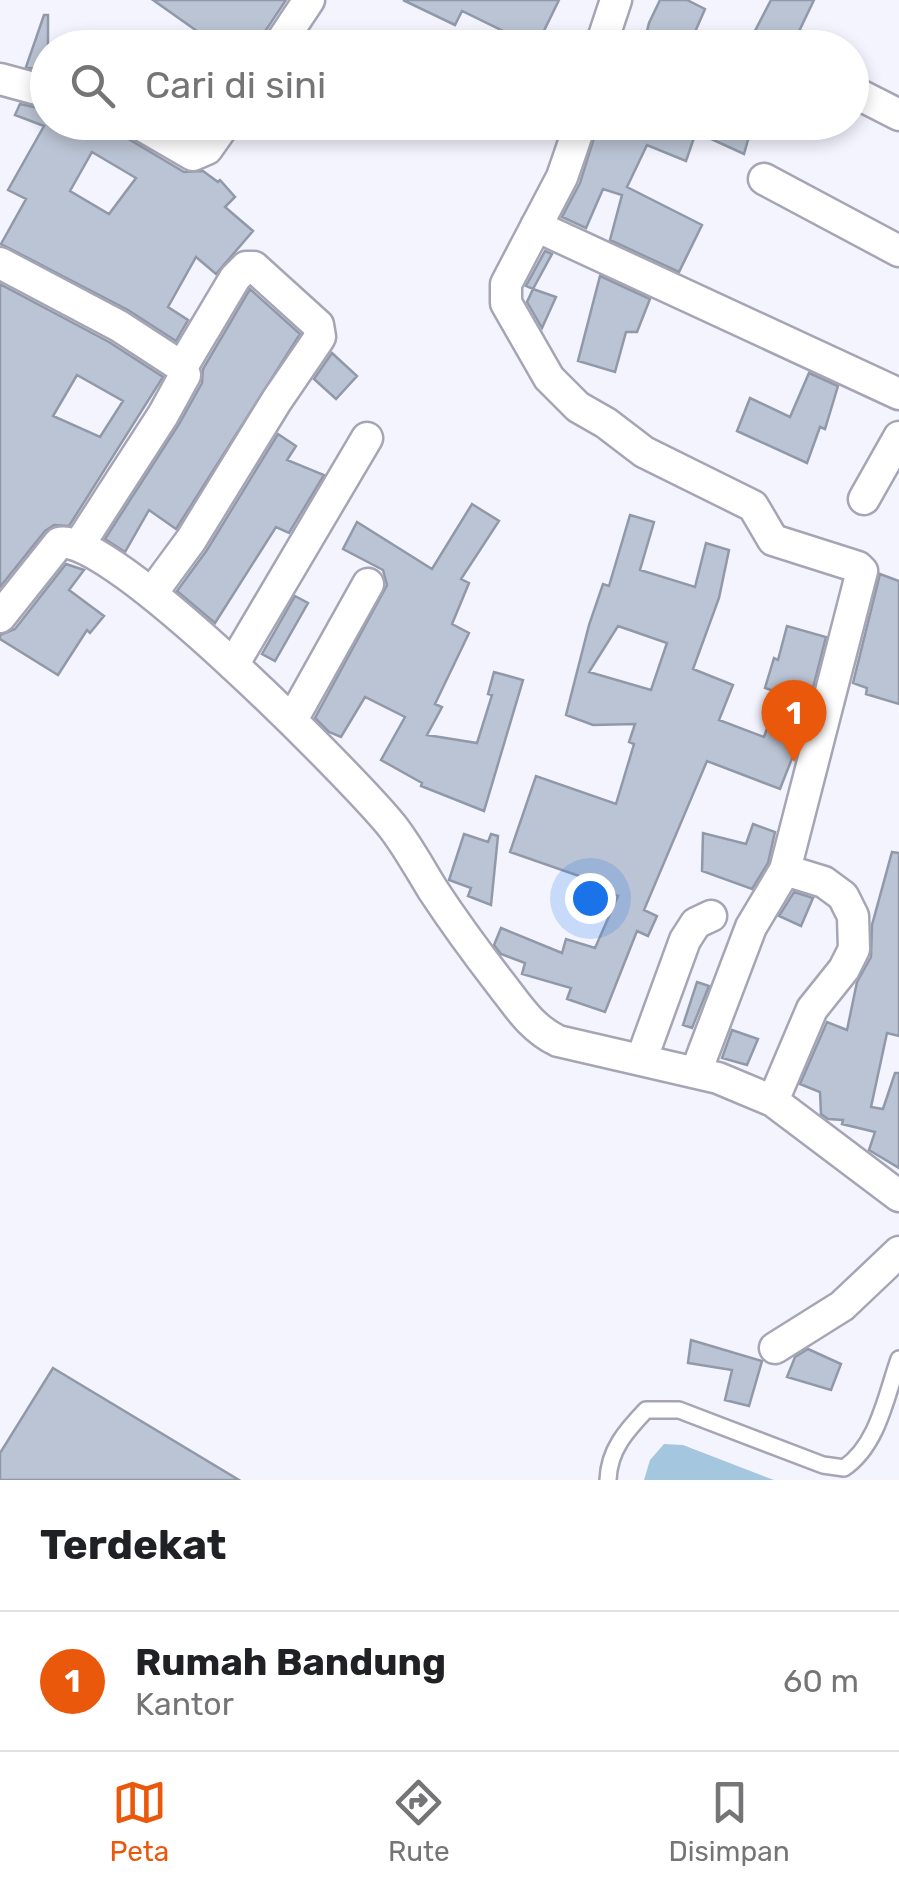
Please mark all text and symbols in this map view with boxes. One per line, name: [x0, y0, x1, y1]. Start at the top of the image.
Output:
search box: [30, 30, 869, 140]
icon: search: [65, 58, 120, 113]
text: Cari di sini: [145, 62, 326, 108]
pin: 1: [762, 680, 826, 762]
your location: [565, 873, 616, 924]
text: Terdekat: [40, 1520, 226, 1570]
text: Rumah Bandung: [135, 1639, 446, 1685]
text: 1: [65, 1662, 80, 1700]
text: 60 m: [783, 1662, 859, 1700]
text: Kantor: [135, 1685, 234, 1723]
tab: Peta: [109, 1775, 169, 1868]
tab: Rute: [388, 1775, 450, 1868]
tab: Disimpan: [668, 1775, 790, 1868]

